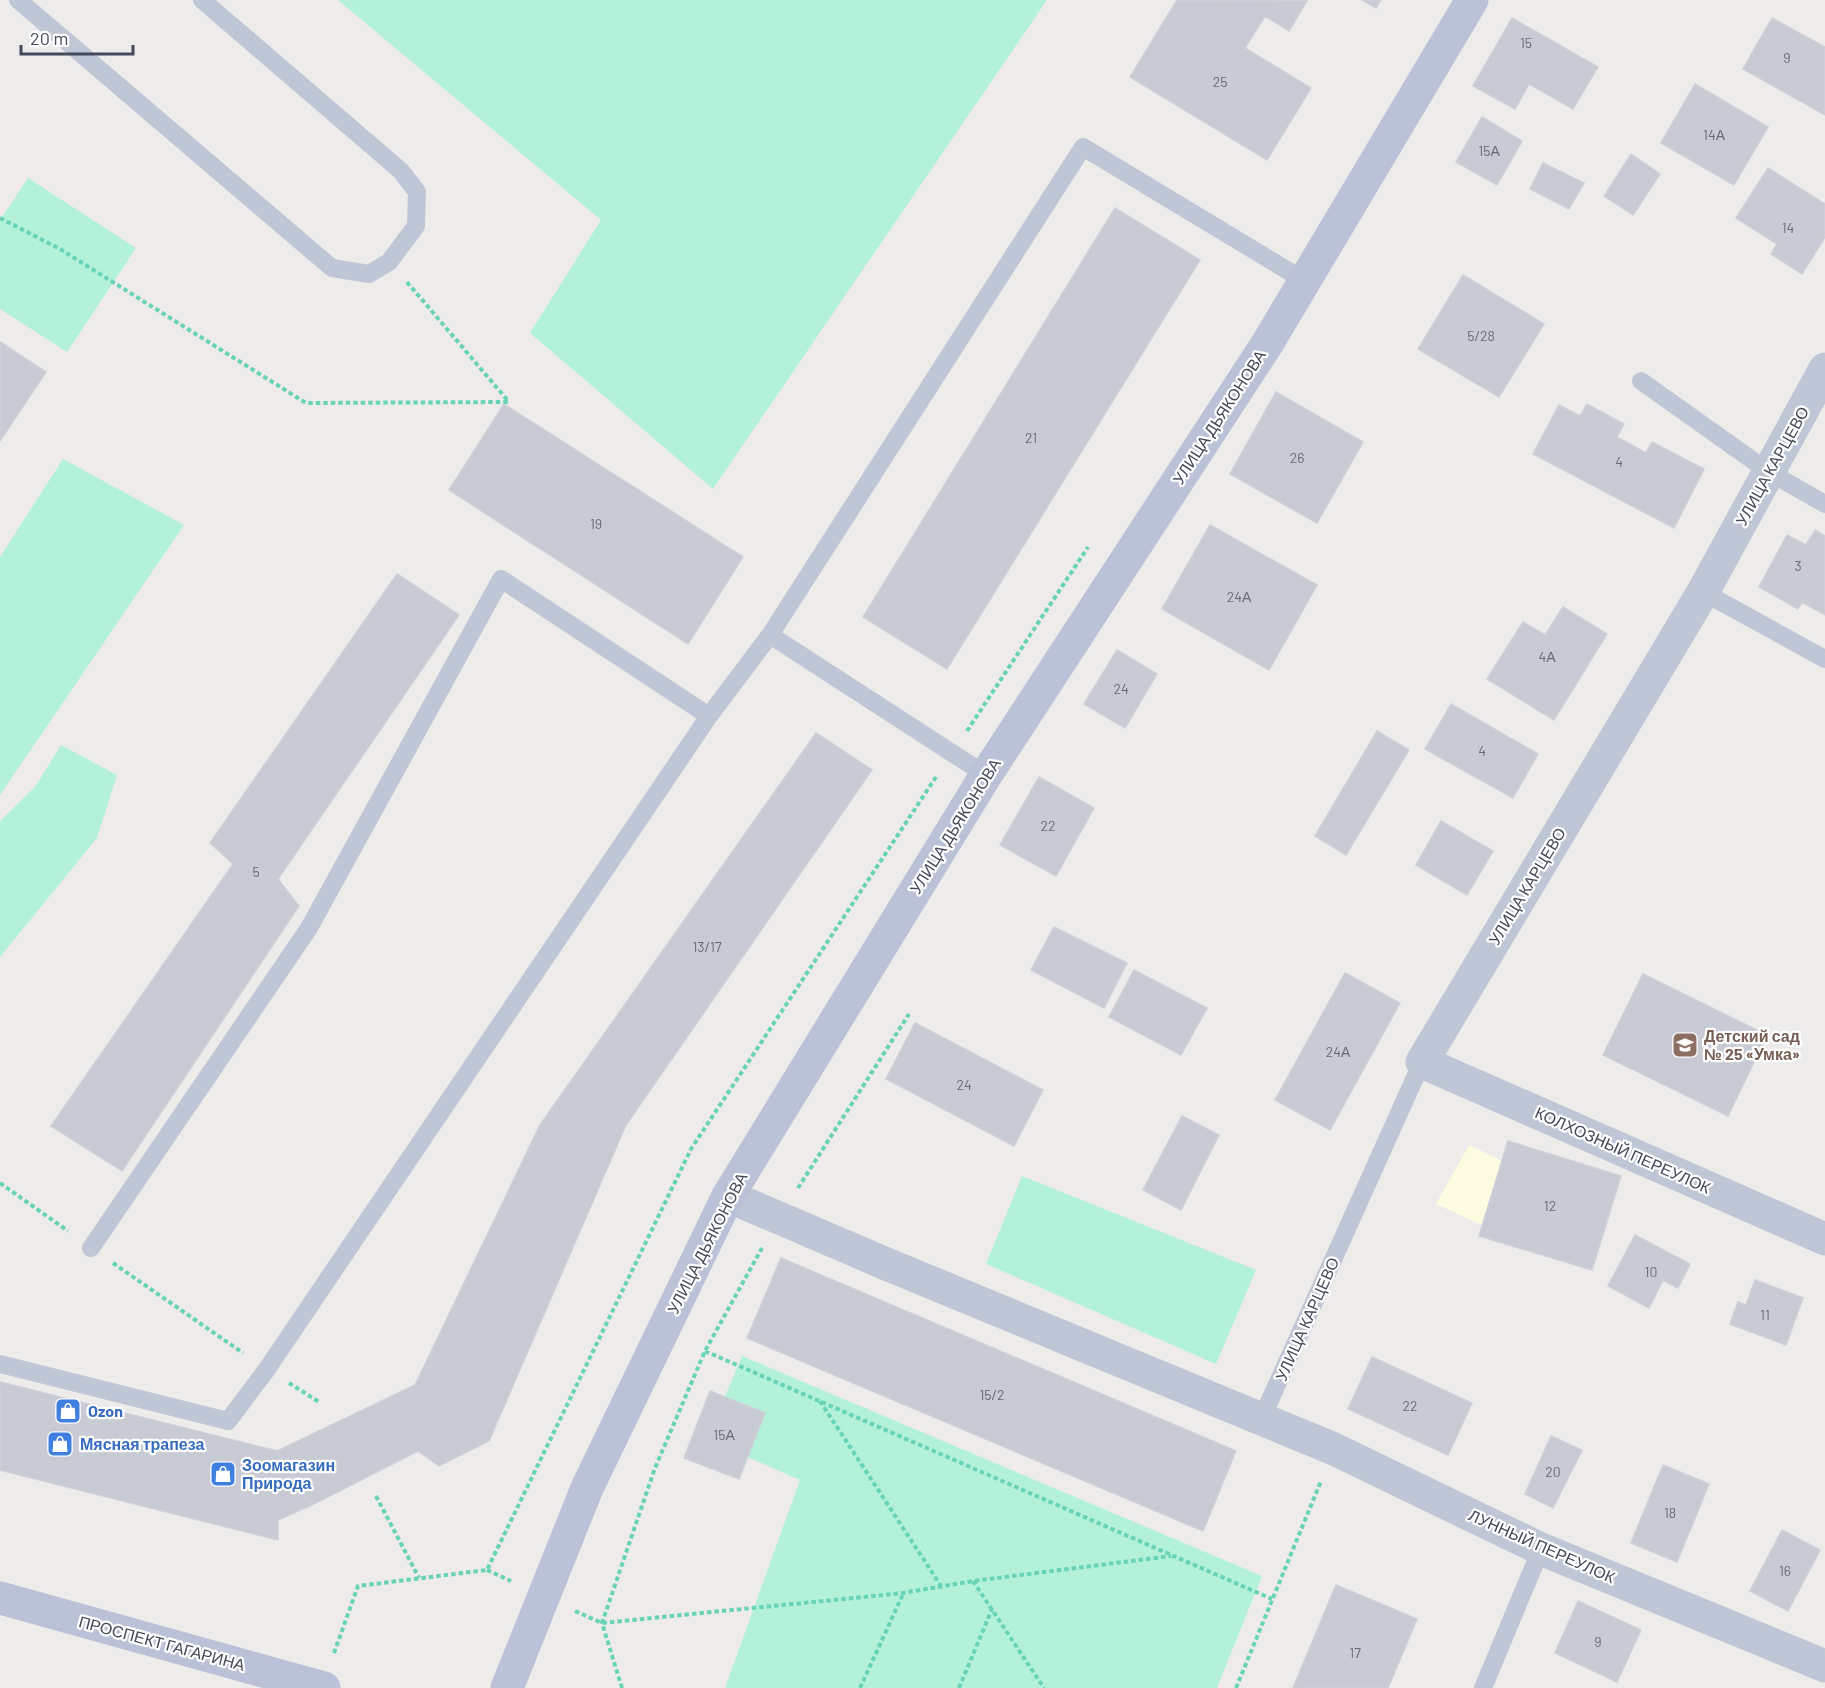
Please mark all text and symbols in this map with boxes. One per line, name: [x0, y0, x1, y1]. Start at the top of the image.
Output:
scale bar: [21, 18, 134, 56]
text: 20 m: [30, 27, 68, 49]
house number: 15: [1520, 34, 1532, 51]
house number: 9: [1783, 49, 1791, 66]
house number: 25: [1213, 73, 1227, 90]
house number: 14А: [1703, 126, 1726, 143]
house number: 15А: [1478, 142, 1500, 159]
house number: 14: [1782, 219, 1794, 236]
house number: 5/28: [1467, 327, 1495, 344]
street label: УЛИЦА ДЬЯКОНОВА: [1168, 346, 1269, 487]
street label: УЛИЦА КАРЦЕВО: [1731, 403, 1812, 529]
house number: 21: [1025, 429, 1037, 446]
house number: 26: [1290, 449, 1304, 466]
house number: 4: [1615, 453, 1623, 470]
house number: 19: [590, 515, 602, 532]
house number: 3: [1794, 557, 1802, 574]
house number: 24А: [1227, 588, 1252, 605]
house number: 4А: [1538, 648, 1556, 665]
house number: 24: [1113, 680, 1129, 697]
house number: 4: [1478, 742, 1486, 759]
street label: УЛИЦА ДЬЯКОНОВА: [905, 754, 1004, 897]
house number: 22: [1040, 817, 1056, 834]
street label: УЛИЦА КАРЦЕВО: [1484, 824, 1569, 948]
house number: 5: [252, 863, 260, 880]
house number: 13/17: [692, 938, 722, 955]
place label: Детский сад № 25 «Умка»: [1704, 1026, 1800, 1063]
school or university icon: Детский сад № 25 «Умка»: [1670, 1030, 1700, 1060]
house number: 24А: [1326, 1043, 1351, 1060]
house number: 24: [956, 1076, 972, 1093]
street label: КОЛХОЗНЫЙ ПЕРЕУЛОК: [1533, 1102, 1714, 1197]
street label: УЛИЦА ДЬЯКОНОВА: [663, 1169, 751, 1317]
house number: 12: [1544, 1197, 1556, 1214]
street label: УЛИЦА КАРЦЕВО: [1271, 1254, 1342, 1383]
house number: 10: [1645, 1263, 1657, 1280]
house number: 11: [1760, 1306, 1770, 1323]
house number: 15/2: [979, 1386, 1005, 1403]
shop icon: Ozon: [53, 1396, 83, 1426]
house number: 22: [1402, 1397, 1418, 1414]
place label: Ozon: [88, 1401, 123, 1420]
house number: 15А: [713, 1426, 735, 1443]
shop icon: Мясная трапеза: [45, 1429, 75, 1459]
place label: Мясная трапеза: [80, 1434, 204, 1453]
place label: Зоомагазин Природа: [242, 1455, 335, 1492]
shop icon: Зоомагазин Природа: [208, 1459, 238, 1489]
house number: 20: [1545, 1463, 1561, 1480]
house number: 18: [1664, 1504, 1676, 1521]
street label: ЛУННЫЙ ПЕРЕУЛОК: [1466, 1505, 1619, 1587]
house number: 16: [1779, 1562, 1791, 1579]
street label: ПРОСПЕКТ ГАГАРИНА: [77, 1611, 248, 1674]
house number: 9: [1594, 1633, 1602, 1650]
house number: 17: [1349, 1644, 1361, 1661]

